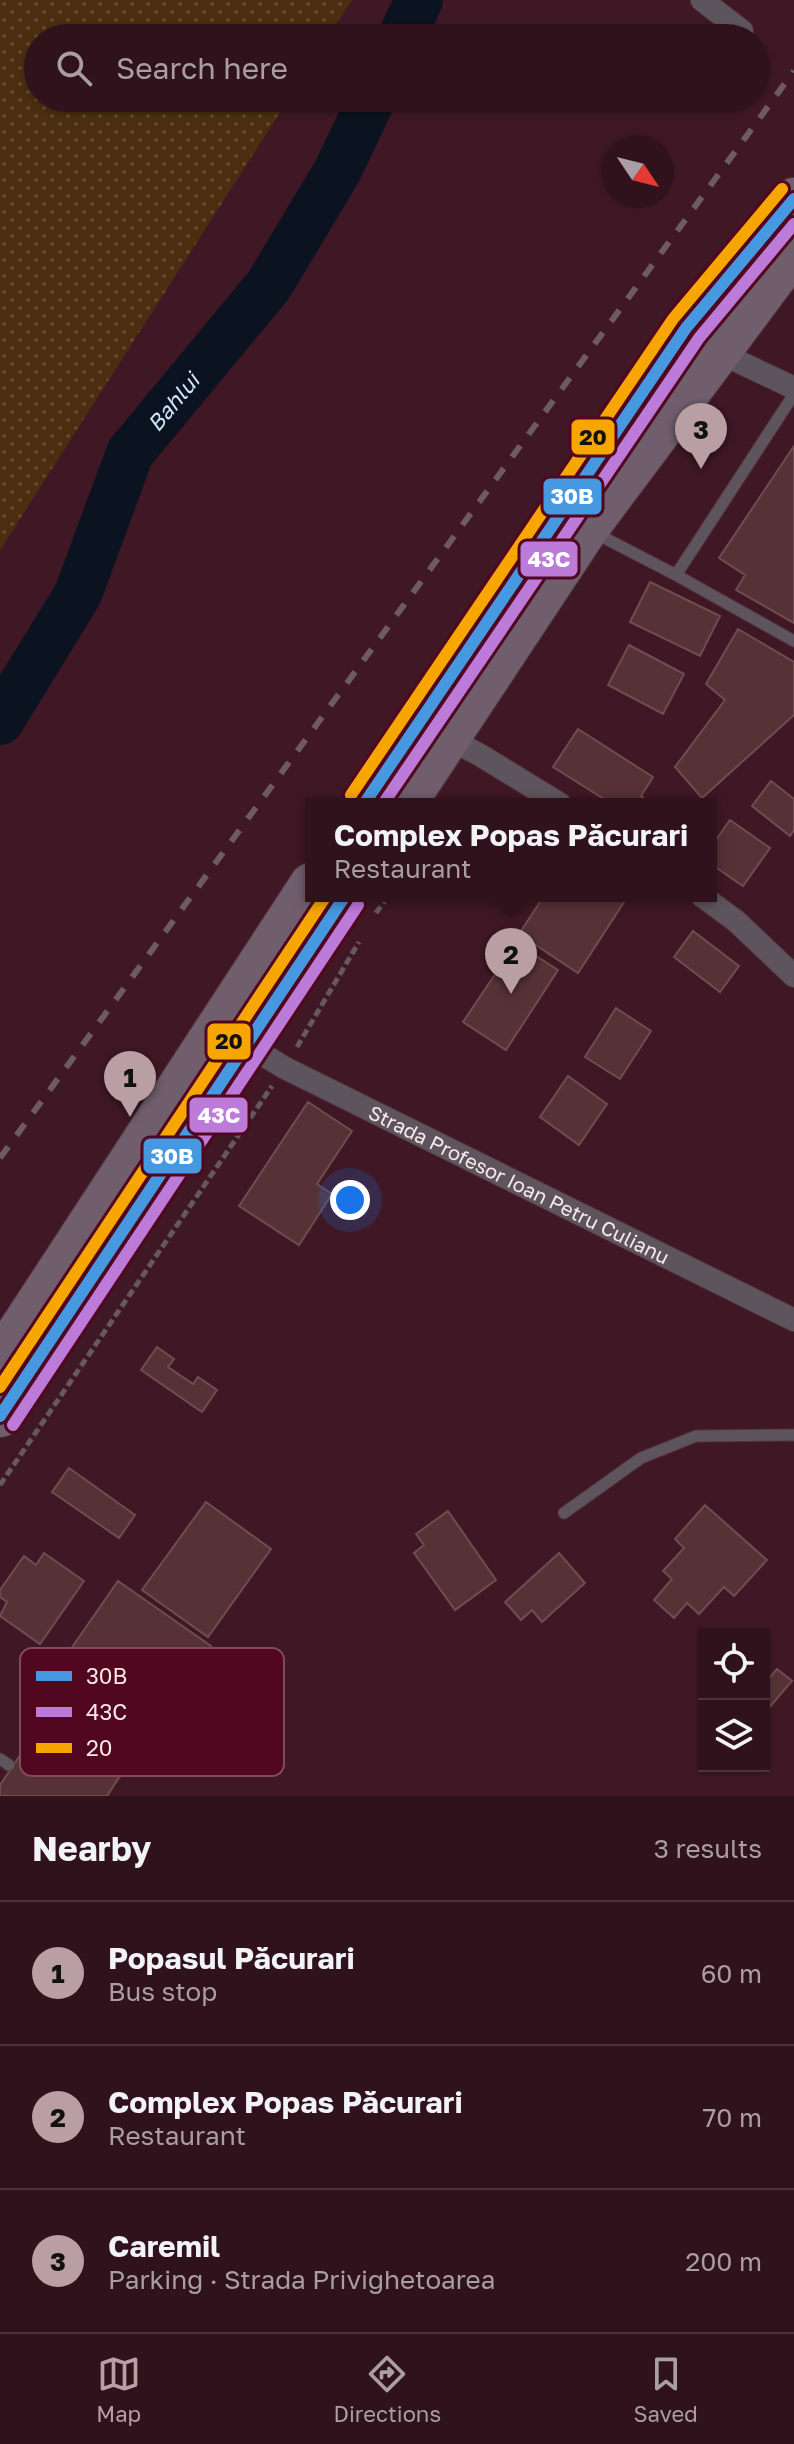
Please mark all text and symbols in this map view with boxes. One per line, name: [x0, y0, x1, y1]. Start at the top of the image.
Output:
search box: [24, 24, 770, 112]
icon: search: [52, 46, 96, 90]
text: Search here: [116, 50, 288, 86]
north arrow: [602, 136, 674, 208]
water label: Bahlui: [141, 365, 206, 436]
pin: 3: [675, 403, 727, 469]
line badge: 20: [570, 418, 616, 456]
text: 20: [579, 423, 607, 450]
line badge: 30B: [542, 477, 603, 516]
text: 30B: [550, 482, 594, 509]
line badge: 43C: [519, 540, 579, 578]
text: 43C: [528, 545, 570, 572]
popup: [305, 798, 717, 902]
text: Complex Popas Păcurari: [334, 817, 688, 853]
text: Restaurant: [334, 853, 472, 884]
pin: 2: [485, 928, 537, 994]
line badge: 20: [206, 1022, 252, 1061]
text: 20: [215, 1027, 243, 1054]
pin: 1: [104, 1051, 156, 1117]
line badge: 43C: [188, 1096, 249, 1134]
street label: Strada Profesor Ioan Petru Culianu: [365, 1100, 673, 1268]
text: 43C: [198, 1101, 240, 1128]
line badge: 30B: [142, 1137, 203, 1175]
text: 30B: [150, 1142, 194, 1169]
your location: [330, 1180, 370, 1220]
map controls: [698, 1628, 770, 1772]
button: locate: [698, 1628, 770, 1700]
legend: [20, 1648, 284, 1776]
text: 30B: [86, 1662, 127, 1689]
text: 43C: [86, 1698, 127, 1725]
button: layers: [698, 1700, 770, 1772]
text: 20: [86, 1734, 112, 1761]
text: Nearby: [32, 1828, 152, 1868]
text: 3 results: [654, 1833, 762, 1864]
text: Popasul Păcurari: [108, 1940, 355, 1976]
text: 1: [51, 1958, 65, 1989]
text: 60 m: [701, 1958, 762, 1989]
text: Bus stop: [108, 1976, 217, 2007]
text: Complex Popas Păcurari: [108, 2084, 463, 2120]
text: 2: [50, 2102, 66, 2133]
text: 70 m: [703, 2102, 762, 2133]
text: Restaurant: [108, 2120, 246, 2151]
text: Caremil: [108, 2228, 220, 2264]
text: 3: [50, 2246, 66, 2277]
text: 200 m: [685, 2246, 762, 2277]
text: Parking · Strada Privighetoarea: [108, 2264, 495, 2295]
tab: Map: [96, 2352, 141, 2427]
tab: Directions: [334, 2352, 441, 2427]
tab: Saved: [634, 2352, 698, 2427]

